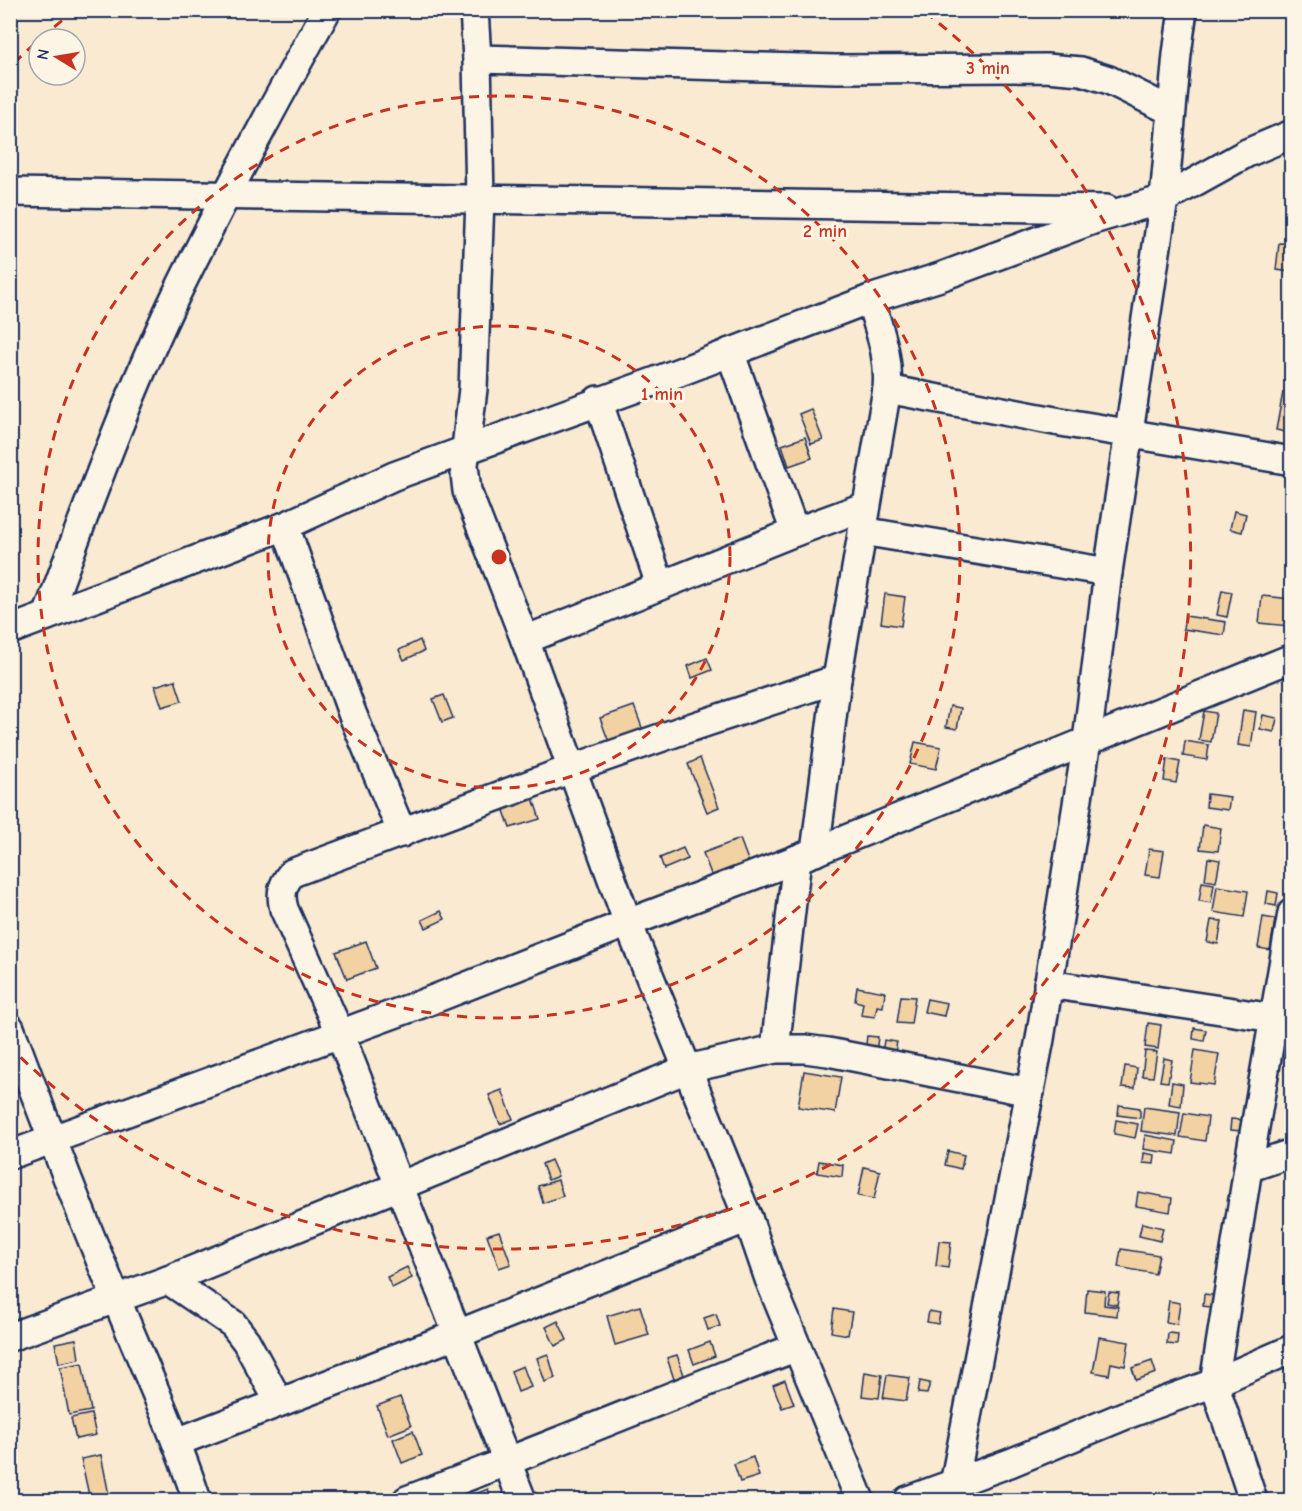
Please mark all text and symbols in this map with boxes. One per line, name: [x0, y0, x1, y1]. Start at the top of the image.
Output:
north arrow: [27, 27, 87, 87]
text: N: [33, 47, 53, 61]
text: 3 min: [966, 58, 1010, 79]
text: 2 min: [803, 221, 847, 242]
text: 1 min: [641, 384, 683, 405]
centre of rings: [489, 547, 509, 567]

